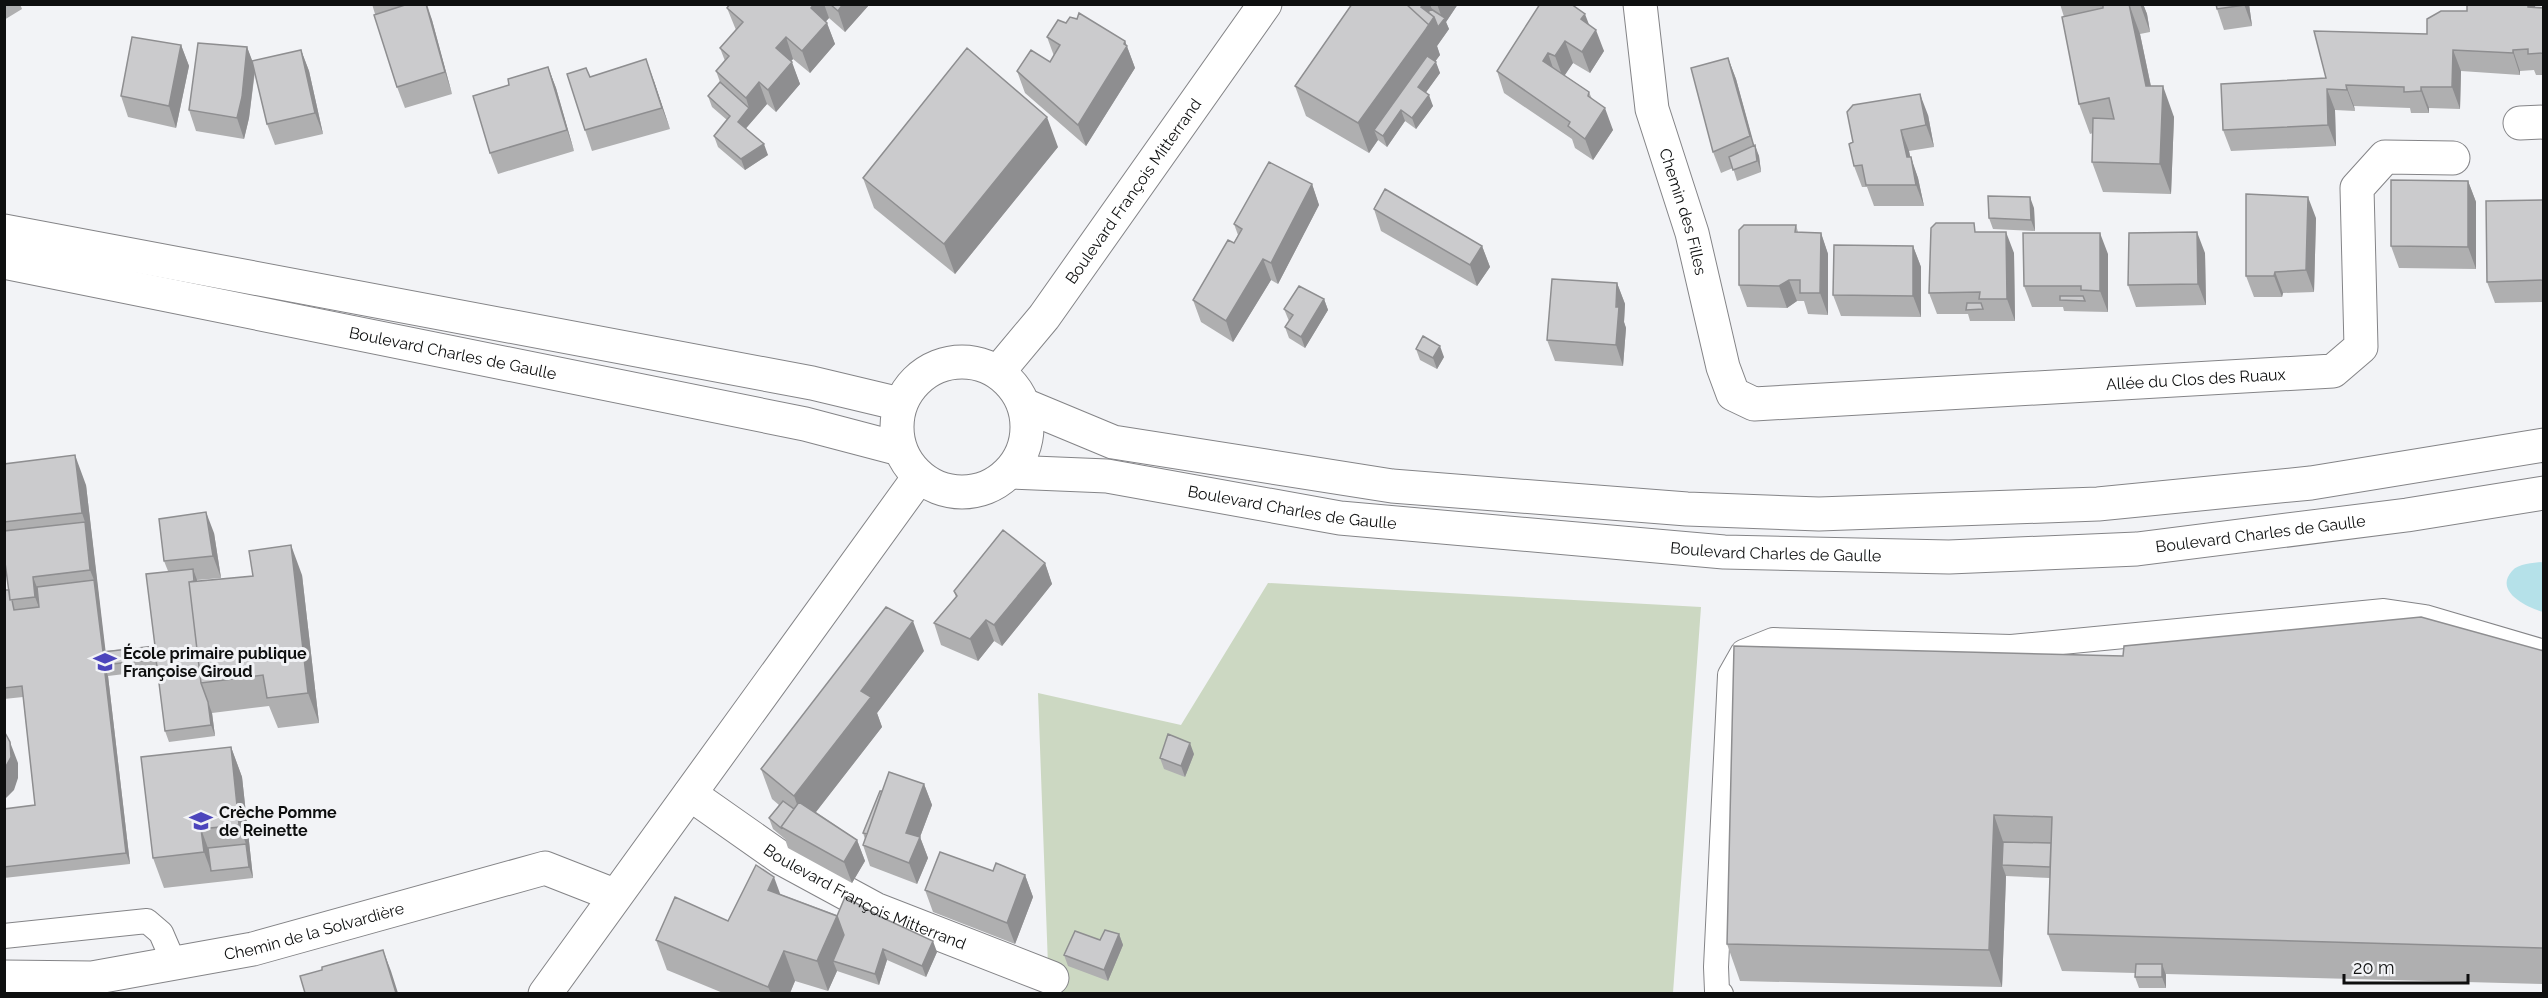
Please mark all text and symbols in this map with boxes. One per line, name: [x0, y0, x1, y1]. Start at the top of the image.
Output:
street label: Boulevard François Mitterrand: [1061, 95, 1205, 288]
street label: Chemin des Filles: [1655, 146, 1710, 277]
street label: Boulevard Charles de Gaulle: [347, 323, 558, 384]
street label: Allée du Clos des Ruaux: [2105, 365, 2286, 394]
street label: Boulevard Charles de Gaulle: [1186, 482, 1397, 533]
street label: Boulevard Charles de Gaulle: [2155, 511, 2367, 557]
street label: Boulevard Charles de Gaulle: [1669, 538, 1881, 565]
place label: École primaire publique Françoise Giroud: [123, 643, 307, 681]
school or university icon: École primaire publique Françoise Giroud: [92, 649, 118, 675]
place label: Crèche Pomme de Reinette: [219, 803, 337, 840]
school or university icon: Crèche Pomme de Reinette: [188, 808, 214, 834]
street label: Boulevard François Mitterrand: [760, 840, 969, 954]
street label: Chemin de la Solvardière: [223, 899, 406, 964]
scale bar: [2344, 947, 2468, 985]
text: 20 m: [2353, 957, 2395, 978]

